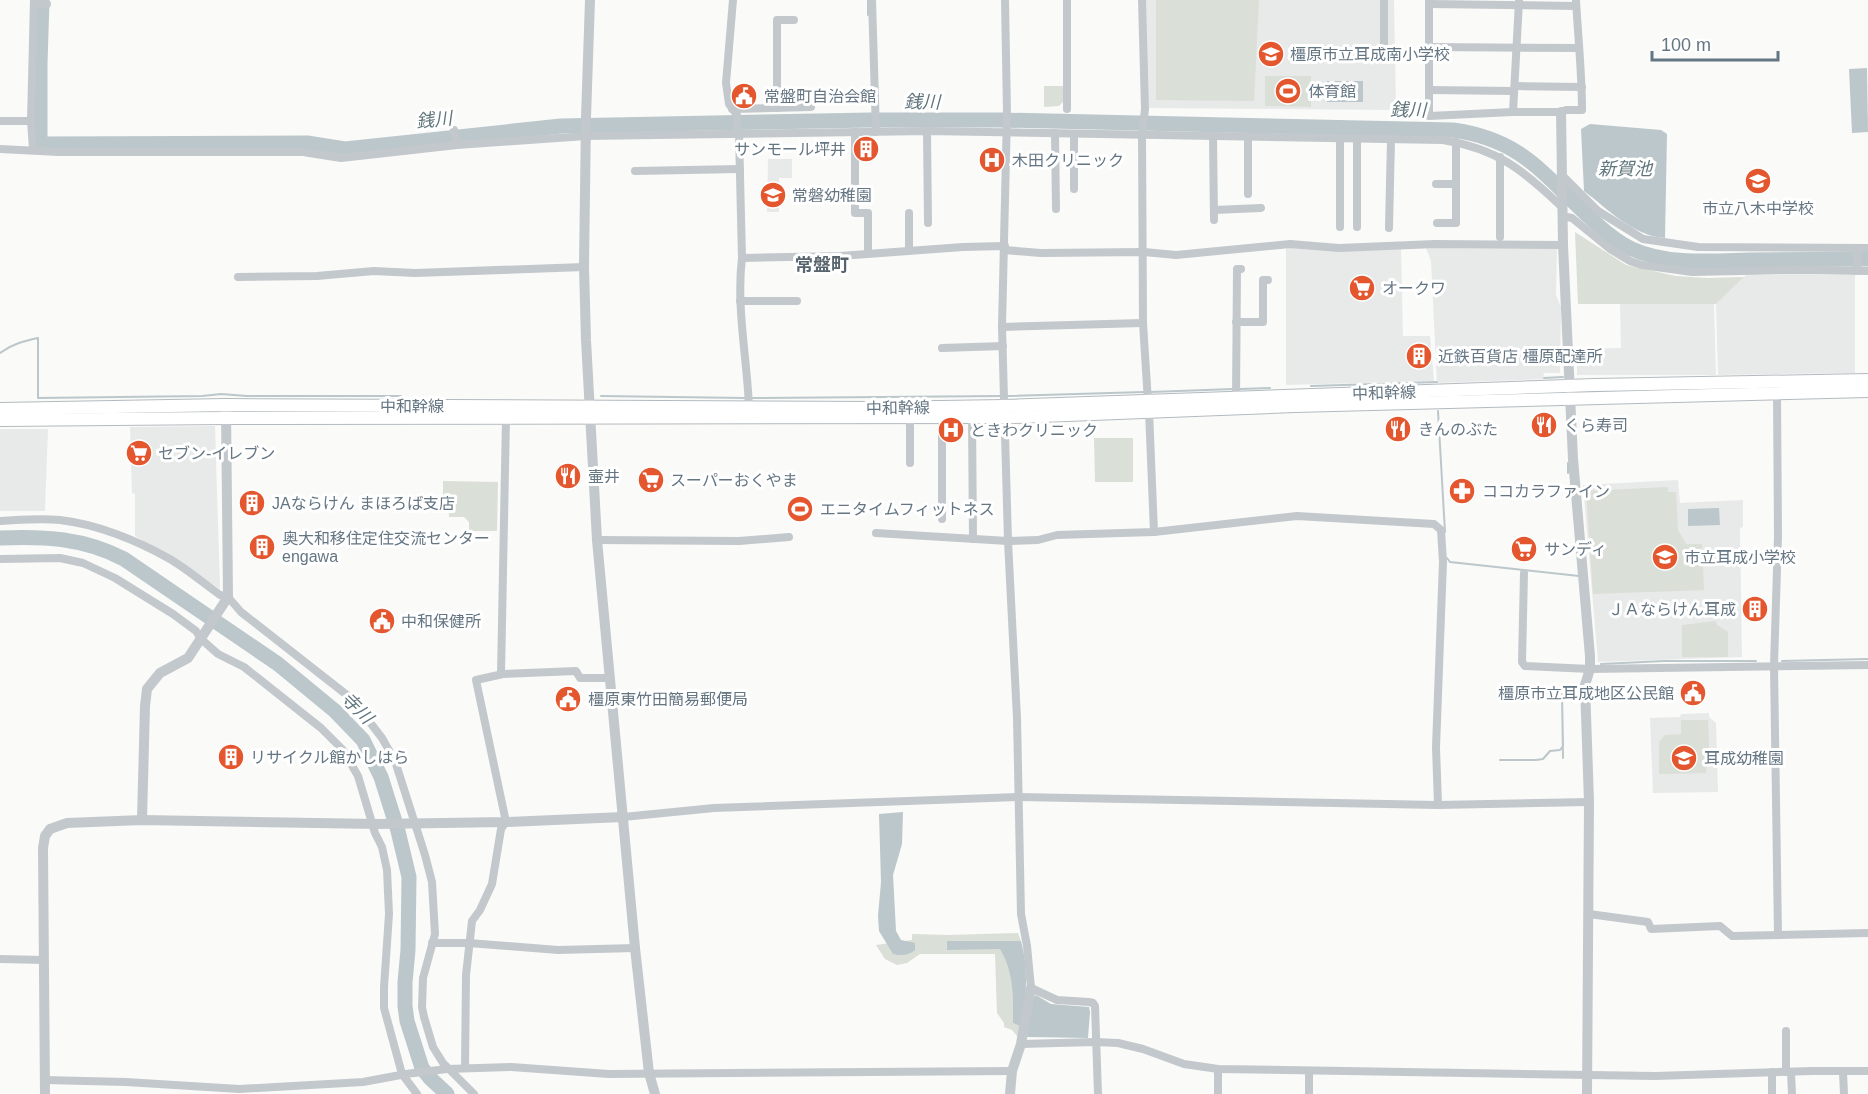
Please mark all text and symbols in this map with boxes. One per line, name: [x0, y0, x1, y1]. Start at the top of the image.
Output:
scale bar: [1652, 24, 1778, 62]
text: 100 m: [1661, 35, 1711, 55]
school or university icon: 橿原市立耳成南小学校: [1256, 39, 1286, 69]
place label: 橿原市立耳成南小学校: [1290, 46, 1450, 63]
sports icon: 体育館: [1273, 76, 1303, 106]
public building icon: 常盤町自治会館: [729, 81, 759, 111]
place label: 体育館: [1308, 83, 1356, 100]
place label: 常盤町自治会館: [764, 88, 876, 105]
water label: 銭川: [904, 92, 942, 112]
water label: 銭川: [1390, 100, 1428, 120]
water label: 銭川: [415, 108, 455, 132]
building icon: サンモール坪井: [851, 134, 881, 164]
place label: サンモール坪井: [734, 141, 846, 158]
hospital icon: 木田クリニック: [977, 145, 1007, 175]
place label: 木田クリニック: [1012, 152, 1124, 169]
water label: 新賀池: [1598, 159, 1654, 179]
school or university icon: 市立八木中学校: [1743, 166, 1773, 196]
school or university icon: 常磐幼稚園: [758, 180, 788, 210]
place label: 常磐幼稚園: [792, 187, 872, 204]
place label: 市立八木中学校: [1702, 200, 1814, 217]
district label: 常盤町: [795, 255, 849, 275]
supermarket icon: オークワ: [1347, 273, 1377, 303]
place label: オークワ: [1382, 280, 1446, 297]
building icon: 近鉄百貨店 橿原配達所: [1404, 341, 1434, 371]
place label: 近鉄百貨店 橿原配達所: [1438, 348, 1602, 365]
street label: 中和幹線: [1352, 383, 1416, 403]
street label: 中和幹線: [380, 398, 444, 415]
street label: 中和幹線: [866, 399, 930, 417]
restaurant icon: くら寿司: [1529, 410, 1559, 440]
restaurant icon: きんのぶた: [1383, 414, 1413, 444]
hospital icon: ときわクリニック: [936, 415, 966, 445]
place label: くら寿司: [1564, 417, 1628, 434]
place label: きんのぶた: [1418, 421, 1498, 438]
place label: ときわクリニック: [970, 422, 1098, 439]
supermarket icon: セブン-イレブン: [124, 438, 154, 468]
place label: セブン-イレブン: [158, 445, 275, 462]
restaurant icon: 壷井: [553, 461, 583, 491]
supermarket icon: スーパーおくやま: [636, 465, 666, 495]
place label: 壷井: [588, 468, 620, 485]
place label: スーパーおくやま: [670, 472, 798, 489]
pharmacy icon: ココカラファイン: [1447, 476, 1477, 506]
place label: ココカラファイン: [1482, 483, 1610, 500]
building icon: JAならけん まほろば支店: [237, 488, 267, 518]
sports icon: エニタイムフィットネス: [785, 494, 815, 524]
place label: JAならけん まほろば支店: [272, 495, 455, 512]
place label: エニタイムフィットネス: [820, 501, 994, 518]
place label: 奥大和移住定住交流センター engawa: [282, 530, 490, 565]
building icon: 奥大和移住定住交流センター engawa: [247, 532, 277, 562]
supermarket icon: サンディ: [1509, 534, 1539, 564]
place label: サンディ: [1544, 541, 1607, 558]
school or university icon: 市立耳成小学校: [1650, 542, 1680, 572]
place label: 市立耳成小学校: [1684, 549, 1796, 566]
building icon: ＪＡならけん耳成: [1740, 594, 1770, 624]
place label: ＪＡならけん耳成: [1608, 601, 1736, 618]
public building icon: 中和保健所: [367, 606, 397, 636]
place label: 中和保健所: [401, 613, 481, 630]
public building icon: 橿原市立耳成地区公民館: [1678, 678, 1708, 708]
public building icon: 橿原東竹田簡易郵便局: [553, 684, 583, 714]
place label: 橿原市立耳成地区公民館: [1498, 685, 1674, 702]
water label: 寺川: [337, 688, 378, 729]
place label: 橿原東竹田簡易郵便局: [588, 691, 748, 708]
building icon: リサイクル館かしはら: [216, 742, 246, 772]
school or university icon: 耳成幼稚園: [1669, 743, 1699, 773]
place label: リサイクル館かしはら: [250, 749, 409, 766]
place label: 耳成幼稚園: [1704, 750, 1784, 767]

